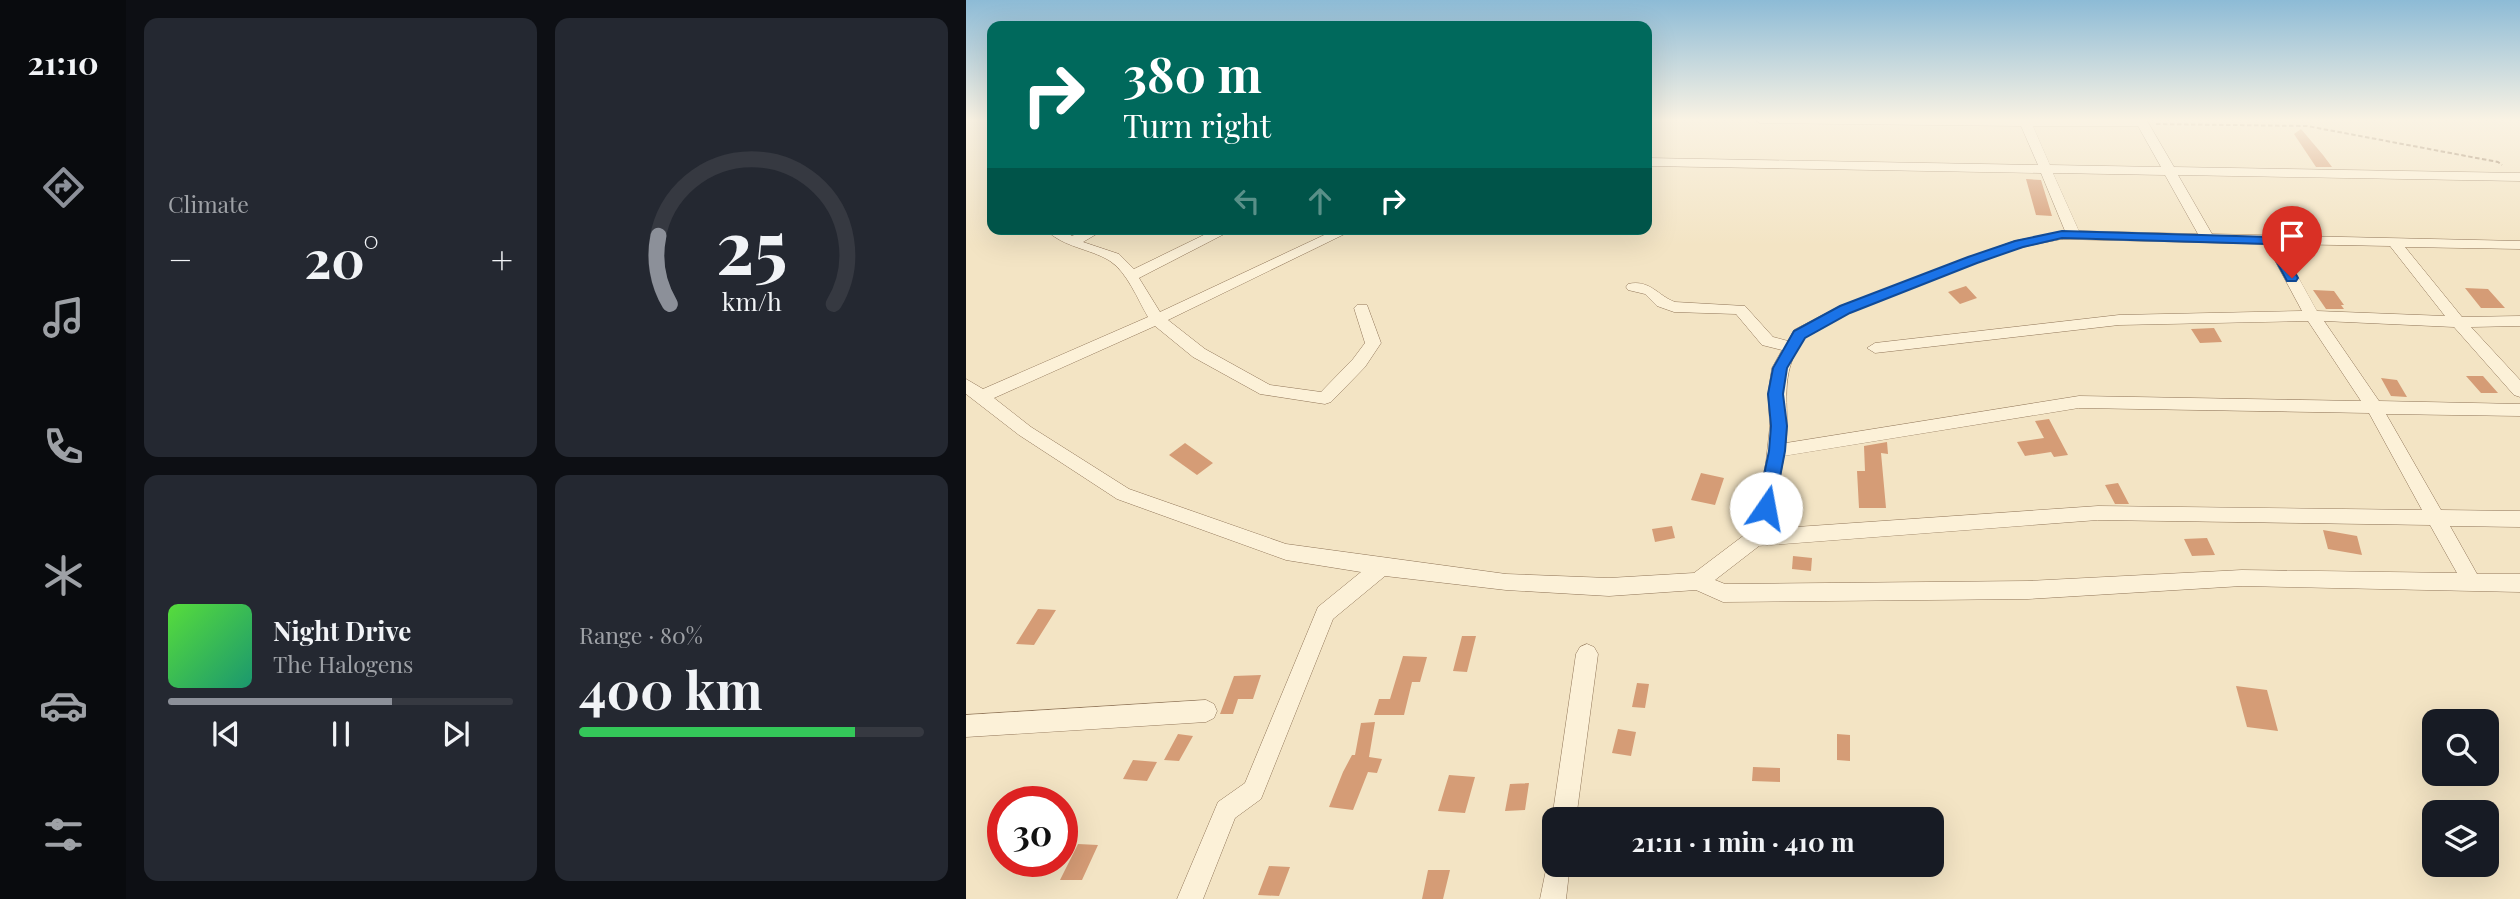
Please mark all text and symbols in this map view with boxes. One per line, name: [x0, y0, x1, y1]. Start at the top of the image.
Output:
text: 21:10: [27, 40, 99, 83]
text: 380 m: [1123, 40, 1262, 105]
icon: right: [1008, 49, 1099, 140]
text: Turn right: [1123, 103, 1271, 146]
icon: directions: [39, 163, 88, 212]
icon: left: [1228, 182, 1266, 220]
icon: ahead: [1301, 182, 1339, 220]
icon: right: [1374, 182, 1412, 220]
text: Climate: [168, 188, 249, 219]
text: 25: [716, 195, 787, 292]
pin: [2262, 206, 2322, 278]
icon: arrive: [2273, 217, 2311, 255]
text: 20°: [304, 223, 379, 292]
text: −: [168, 233, 193, 284]
text: +: [491, 233, 513, 284]
text: km/h: [722, 283, 782, 316]
icon: music: [39, 293, 88, 342]
icon: phone: [39, 422, 88, 471]
position arrow: [1729, 471, 1803, 545]
icon: climate: [39, 551, 88, 600]
text: Night Drive: [273, 613, 411, 648]
text: Range · 80%: [579, 619, 703, 650]
text: The Halogens: [273, 648, 413, 679]
text: 400 km: [579, 654, 763, 723]
icon: car: [39, 681, 88, 730]
map controls: [2422, 709, 2499, 877]
button: search: [2422, 709, 2499, 786]
icon: previous: [207, 715, 245, 753]
icon: pause: [322, 715, 360, 753]
icon: next: [437, 715, 475, 753]
speed limit sign: 30: [987, 786, 1078, 877]
button: layers: [2422, 800, 2499, 877]
icon: filters: [39, 810, 88, 859]
text: 21:11 · 1 min · 410 m: [1632, 824, 1854, 859]

